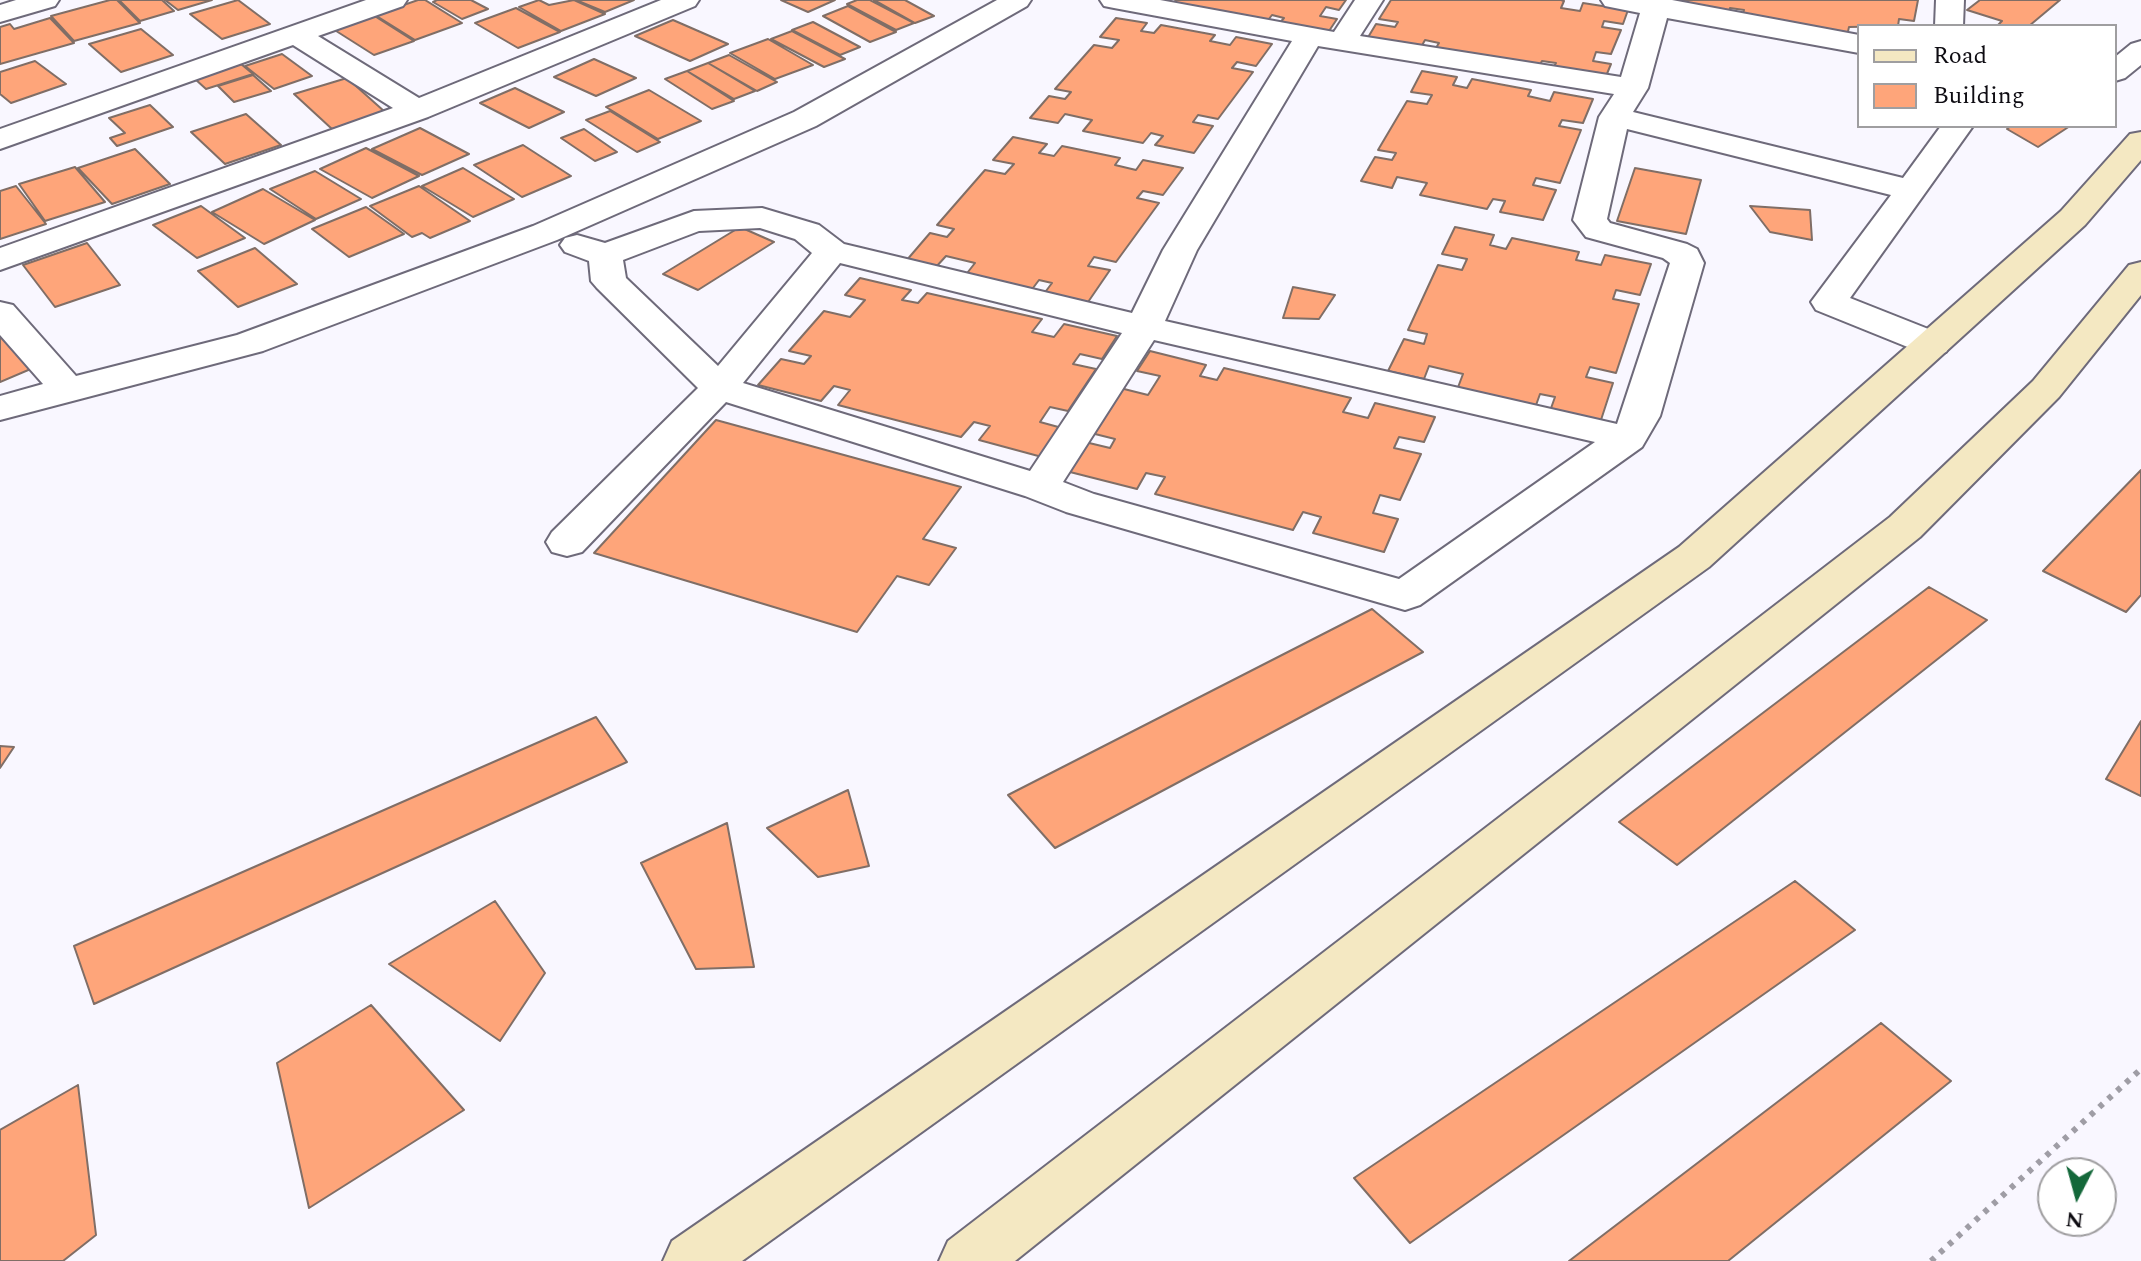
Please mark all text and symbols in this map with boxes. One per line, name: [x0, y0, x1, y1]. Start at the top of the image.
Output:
legend: [1857, 24, 2117, 128]
text: Road: [1933, 38, 1987, 74]
text: Building: [1933, 78, 2025, 114]
north arrow: [2037, 1157, 2117, 1237]
text: N: [2064, 1202, 2085, 1237]

